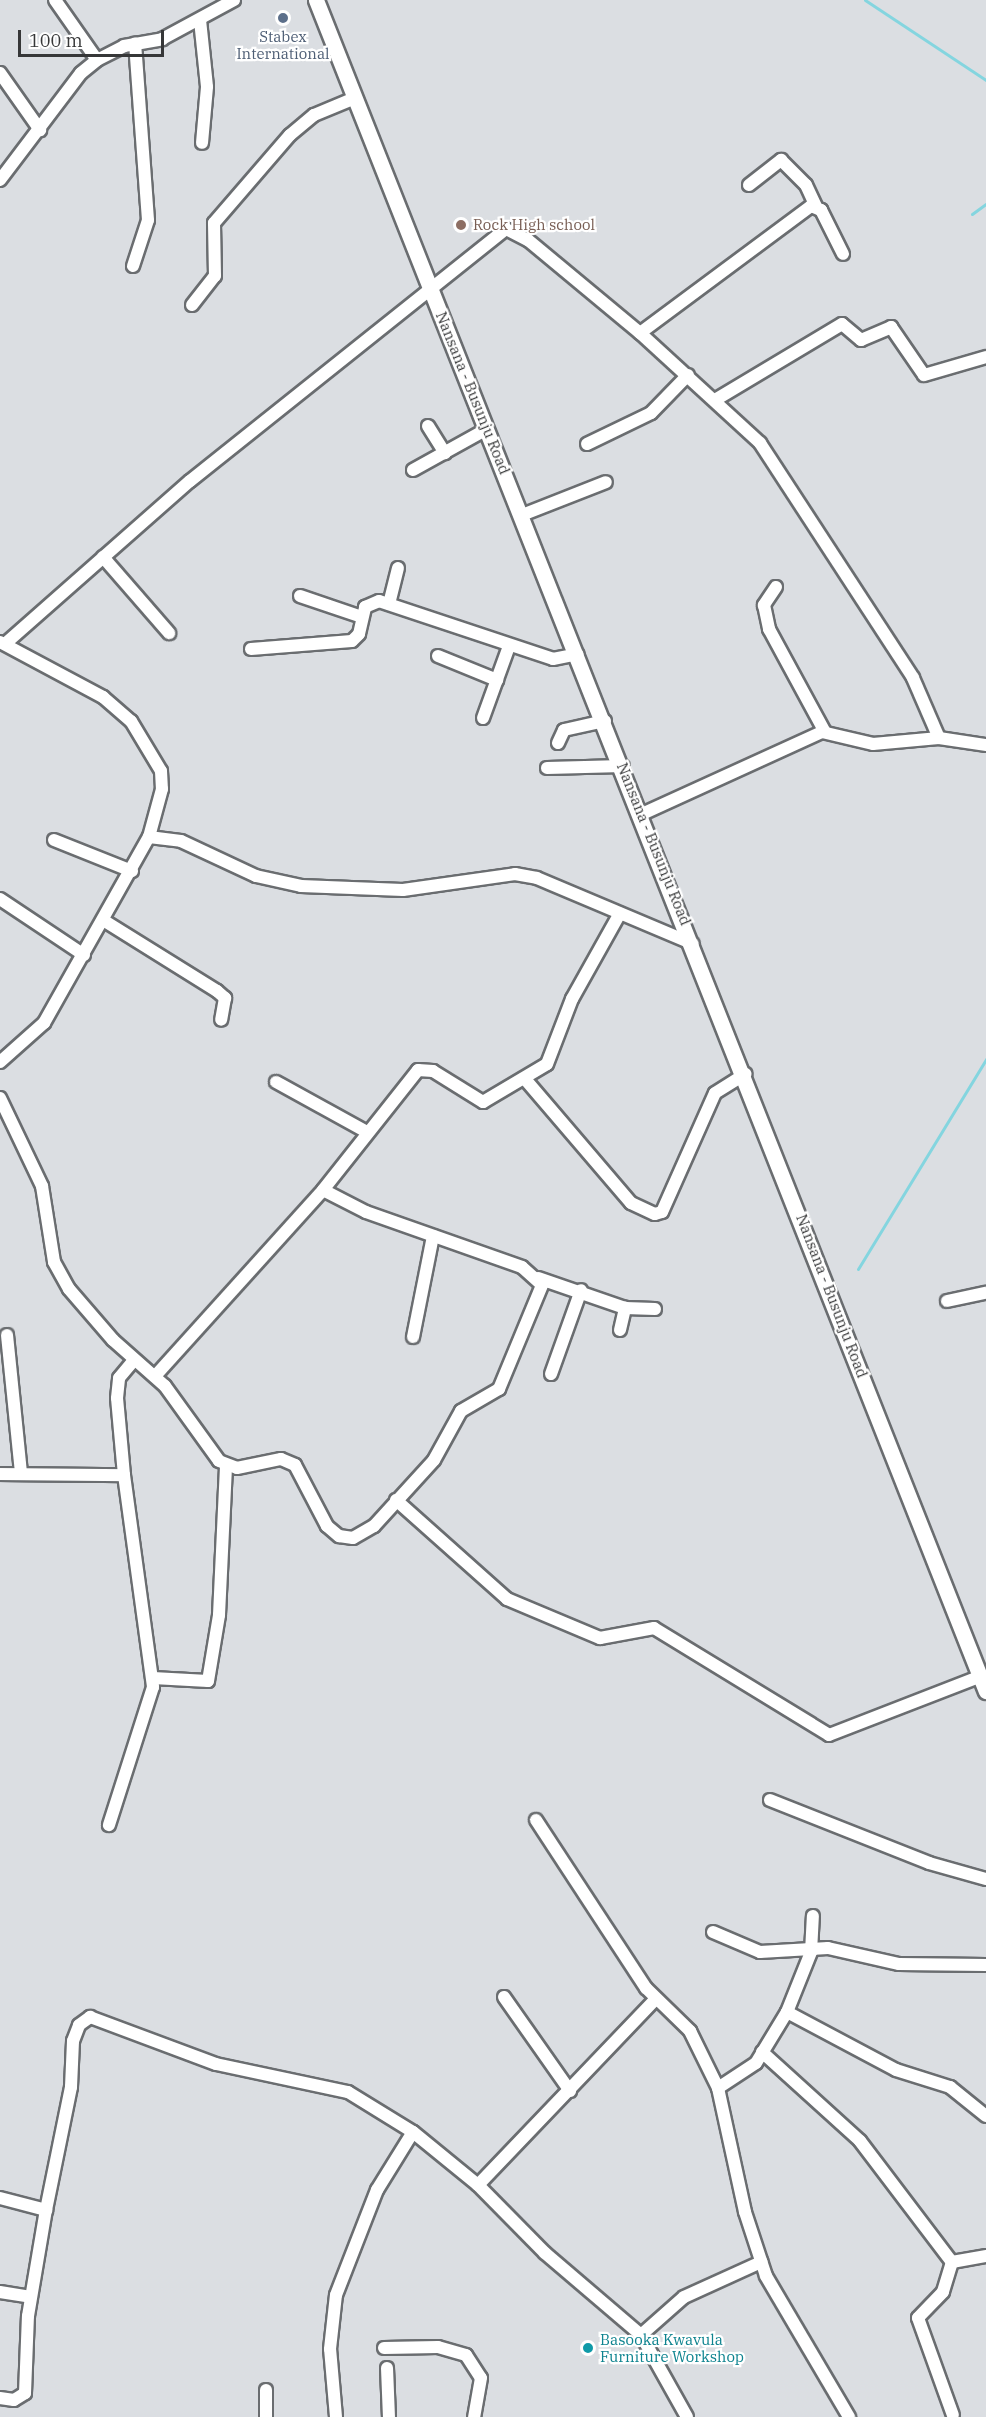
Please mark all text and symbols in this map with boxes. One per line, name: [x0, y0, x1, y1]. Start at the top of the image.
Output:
marker: Stabex International: [276, 11, 290, 25]
scale bar: [21, 18, 166, 56]
place label: Stabex International: [236, 27, 330, 62]
text: 100 m: [29, 29, 83, 52]
place label: Rock High school: [473, 216, 595, 234]
marker: Rock High school: [454, 218, 468, 232]
street label: Nansana - Busunju Road: [432, 309, 514, 477]
street label: Nansana - Busunju Road: [613, 760, 695, 928]
street label: Nansana - Busunju Road: [792, 1212, 872, 1380]
place label: Basooka Kwavula Furniture Workshop: [600, 2330, 744, 2365]
marker: Basooka Kwavula Furniture Workshop: [581, 2341, 595, 2355]

